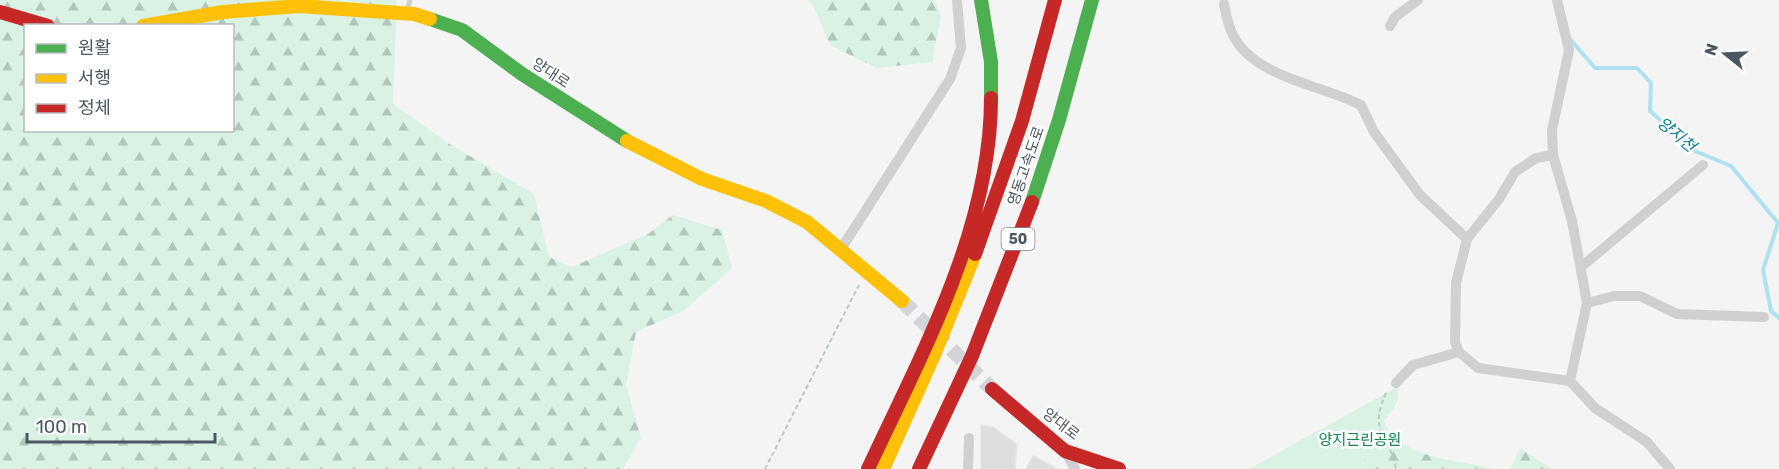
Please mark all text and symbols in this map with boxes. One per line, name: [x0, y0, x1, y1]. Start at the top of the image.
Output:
legend: [24, 24, 234, 132]
north arrow: [1695, 24, 1755, 84]
text: 원활: [78, 37, 111, 59]
text: N: [1700, 41, 1722, 58]
street label: 양대로: [529, 54, 573, 92]
text: 서행: [78, 67, 111, 89]
text: 정체: [78, 97, 111, 119]
water label: 양지천: [1654, 113, 1701, 157]
street label: 영동고속도로: [1004, 124, 1048, 208]
road number: 50: [1002, 228, 1034, 250]
street label: 양대로: [1039, 404, 1083, 444]
scale bar: [27, 406, 214, 444]
text: 100 m: [36, 416, 87, 438]
park label: 양지근린공원: [1319, 431, 1401, 449]

